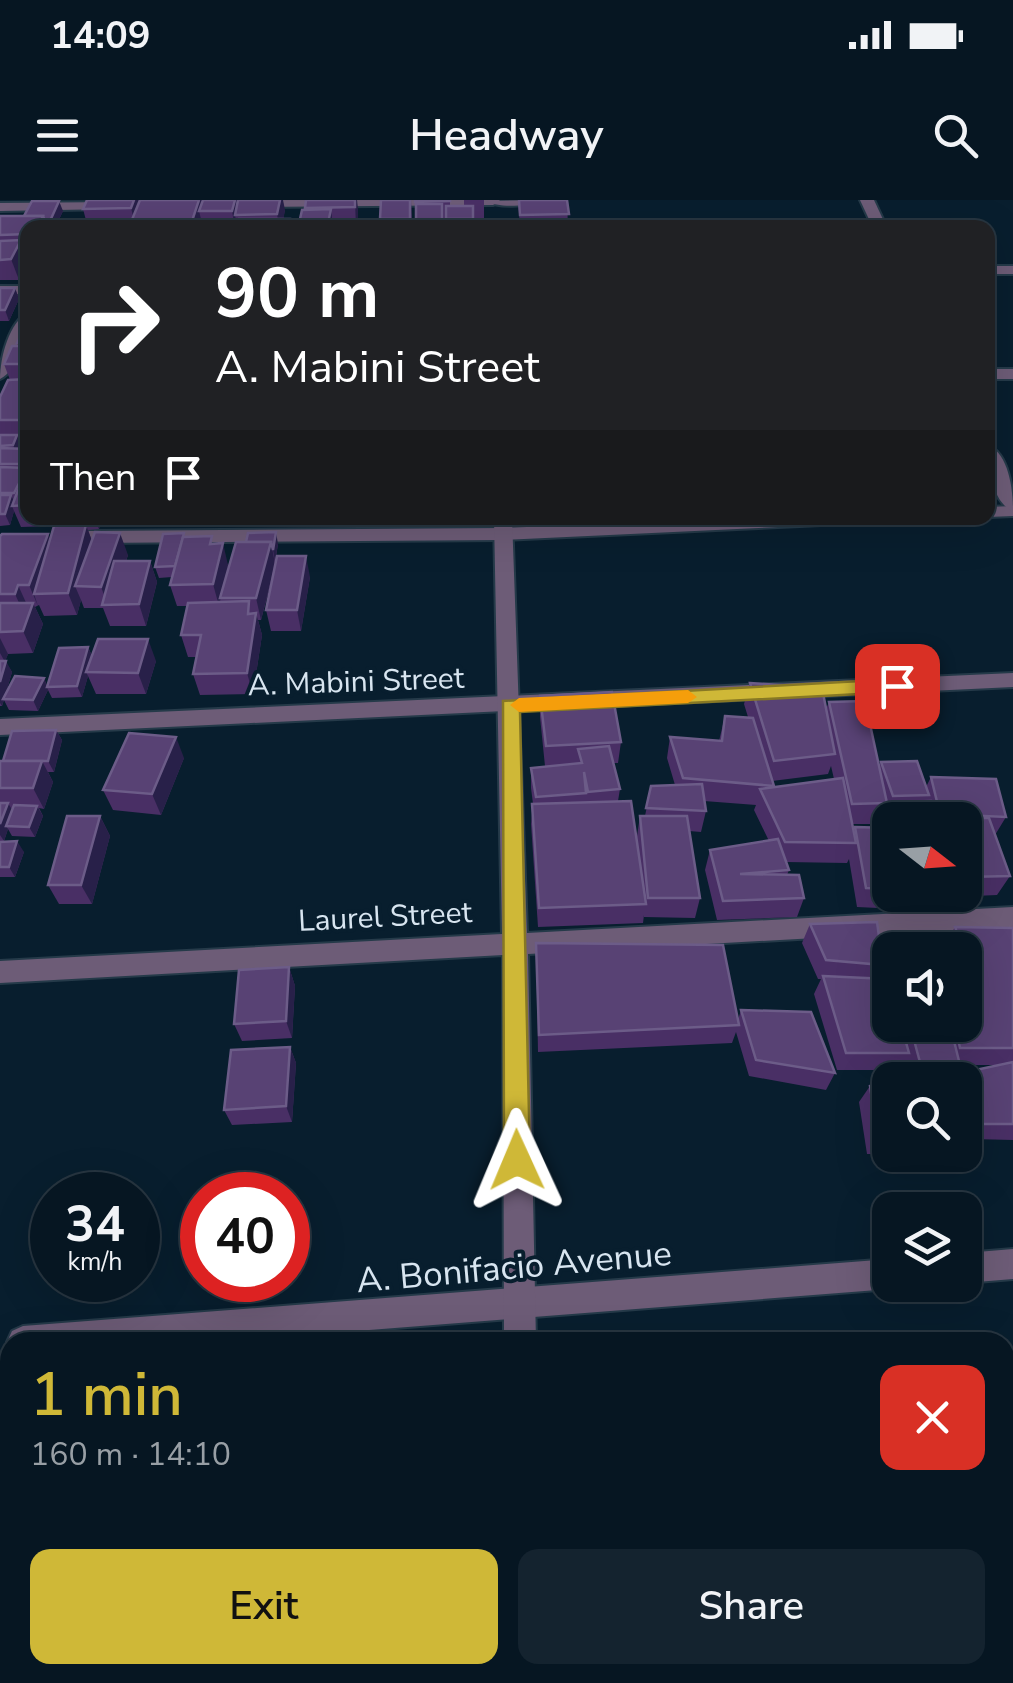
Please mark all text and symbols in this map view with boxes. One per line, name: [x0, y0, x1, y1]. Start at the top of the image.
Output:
text: 14:09: [50, 10, 151, 61]
text: Headway: [409, 105, 604, 166]
icon: menu: [30, 108, 85, 163]
icon: search: [928, 108, 983, 163]
text: 90 m: [215, 246, 379, 342]
icon: right: [50, 260, 180, 390]
text: A. Mabini Street: [215, 337, 540, 398]
icon: arrive: [156, 450, 211, 505]
text: Then: [50, 452, 136, 503]
pin: [855, 644, 940, 729]
street label: A. Mabini Street: [247, 658, 465, 706]
icon: arrive: [870, 659, 925, 714]
north arrow: [872, 802, 982, 912]
map controls: [872, 802, 982, 1302]
street label: Laurel Street: [297, 892, 473, 942]
button: sound: [872, 932, 982, 1042]
button: search: [872, 1062, 982, 1172]
position arrow: [465, 1108, 569, 1212]
speed limit sign: 40: [180, 1172, 310, 1302]
text: 34: [65, 1190, 125, 1259]
button: layers: [872, 1192, 982, 1302]
street label: A. Bonifacio Avenue: [354, 1230, 674, 1304]
text: km/h: [67, 1245, 123, 1279]
text: 1 min: [30, 1354, 183, 1436]
button: close: [880, 1365, 985, 1470]
text: 160 m · 14:10: [30, 1433, 231, 1476]
button: Exit: [30, 1549, 498, 1664]
button: Share: [518, 1549, 985, 1664]

